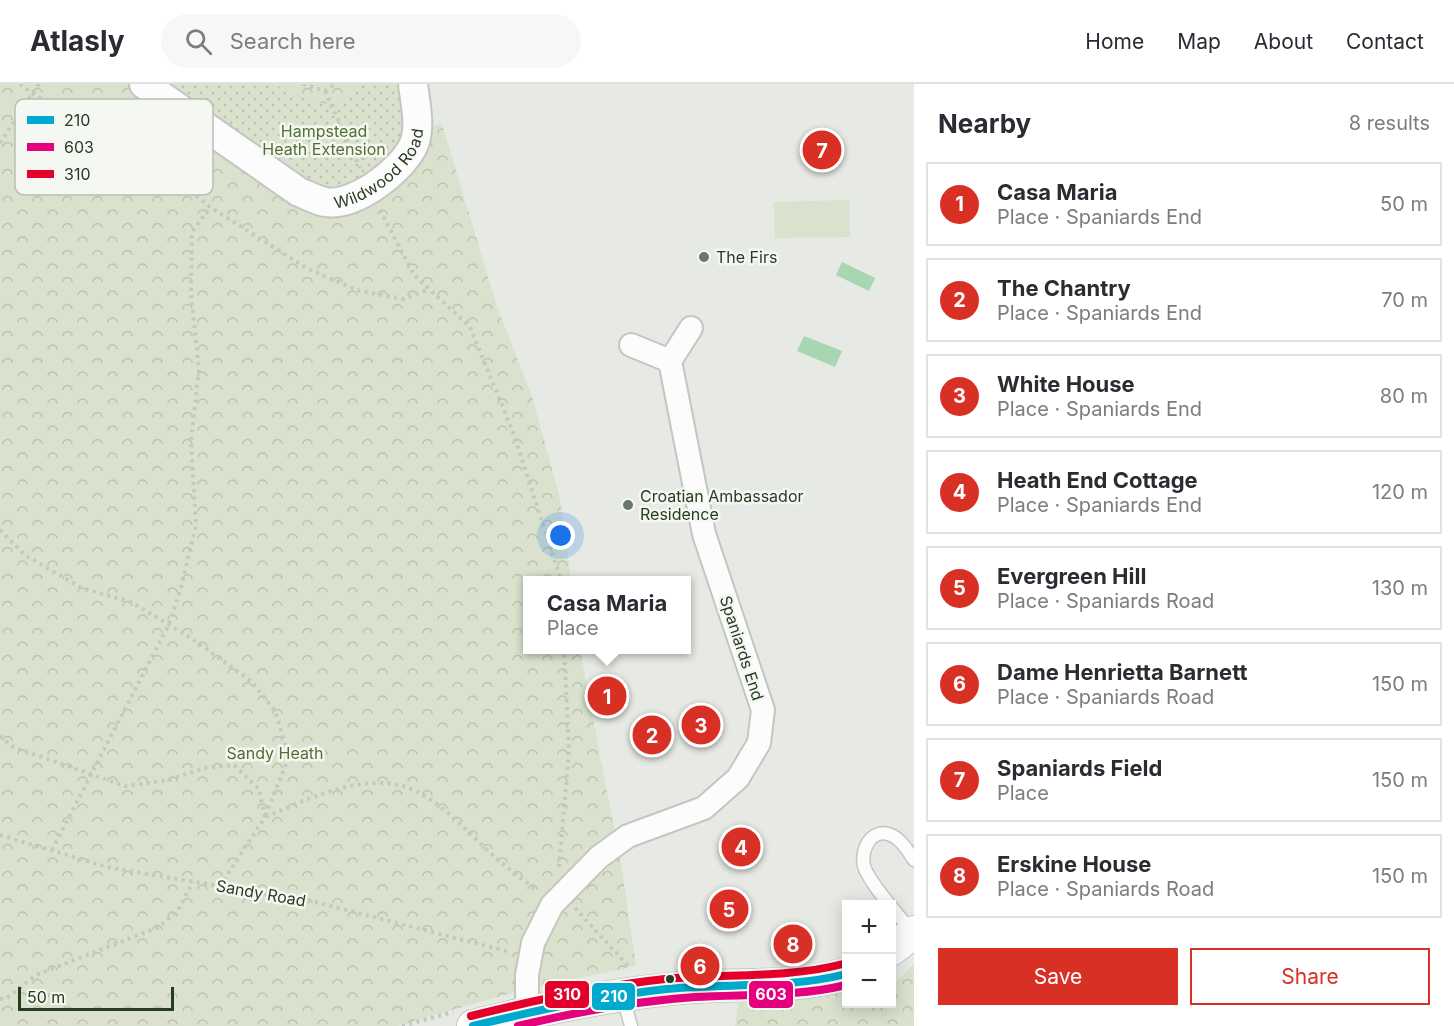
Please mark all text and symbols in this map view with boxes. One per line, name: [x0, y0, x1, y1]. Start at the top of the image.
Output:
search box: [161, 14, 581, 68]
text: Atlasly: [30, 24, 125, 58]
icon: search: [182, 25, 215, 58]
text: Search here: [230, 28, 356, 54]
text: Home: [1085, 29, 1144, 54]
text: Map: [1177, 29, 1221, 54]
text: About: [1254, 29, 1313, 54]
text: Contact: [1346, 29, 1424, 54]
legend: [15, 99, 213, 195]
text: Nearby: [938, 108, 1031, 139]
text: 210: [64, 110, 90, 130]
text: 8 results: [1349, 111, 1430, 135]
park label: Hampstead Heath Extension: [262, 121, 386, 159]
street label: Wildwood Road: [332, 127, 427, 213]
pin: 7: [802, 128, 842, 172]
text: 603: [64, 137, 94, 157]
text: 310: [64, 164, 90, 184]
text: Casa Maria: [997, 179, 1117, 205]
text: 1: [955, 192, 964, 216]
text: 50 m: [1380, 192, 1428, 216]
text: Place · Spaniards End: [997, 205, 1202, 229]
place label: The Firs: [716, 247, 777, 267]
marker: The Firs: [697, 250, 711, 264]
text: The Chantry: [997, 275, 1131, 301]
text: 2: [953, 288, 966, 312]
text: 70 m: [1381, 288, 1428, 312]
text: Place · Spaniards End: [997, 301, 1202, 325]
text: White House: [997, 371, 1135, 397]
text: 3: [953, 384, 966, 408]
text: 80 m: [1380, 384, 1428, 408]
text: Place · Spaniards End: [997, 397, 1202, 421]
text: Heath End Cottage: [997, 467, 1198, 493]
text: 4: [953, 480, 966, 504]
text: 120 m: [1372, 480, 1428, 504]
place label: Croatian Ambassador Residence: [640, 486, 804, 524]
text: Place · Spaniards End: [997, 493, 1202, 517]
marker: Croatian Ambassador Residence: [621, 498, 635, 512]
your location: [546, 521, 575, 550]
text: Evergreen Hill: [997, 563, 1146, 589]
popup: [523, 576, 691, 654]
text: 5: [953, 576, 966, 600]
text: 130 m: [1372, 576, 1428, 600]
text: Place · Spaniards Road: [997, 589, 1214, 613]
text: Casa Maria: [547, 590, 667, 616]
street label: Spaniards End: [716, 593, 768, 703]
text: Place: [547, 616, 599, 640]
text: Dame Henrietta Barnett: [997, 659, 1248, 685]
text: 6: [953, 672, 966, 696]
text: 150 m: [1372, 672, 1428, 696]
pin: 1: [588, 674, 626, 718]
text: Place · Spaniards Road: [997, 685, 1214, 709]
pin: 3: [682, 702, 720, 748]
pin: 2: [632, 712, 672, 758]
park label: Sandy Heath: [226, 743, 324, 763]
text: Spaniards Field: [997, 755, 1162, 781]
text: 7: [954, 768, 965, 792]
text: 150 m: [1372, 768, 1428, 792]
text: Place: [997, 781, 1049, 805]
pin: 4: [722, 824, 760, 870]
text: Erskine House: [997, 851, 1151, 877]
text: 8: [953, 864, 966, 888]
text: 150 m: [1372, 864, 1428, 888]
street label: Sandy Road: [215, 875, 307, 911]
text: Place · Spaniards Road: [997, 877, 1214, 901]
pin: 5: [710, 886, 748, 932]
map controls: [842, 900, 896, 1008]
button: +: [842, 900, 896, 954]
pin: 8: [774, 922, 812, 966]
pin: 6: [680, 944, 720, 988]
button: Save: [938, 948, 1178, 1005]
button: Share: [1190, 948, 1430, 1005]
button: −: [842, 954, 896, 1008]
unlabelled marker: [664, 973, 676, 985]
line badge: 310: [544, 980, 590, 1009]
line badge: 603: [748, 980, 794, 1009]
line badge: 210: [591, 982, 636, 1011]
scale bar: [18, 984, 174, 1012]
text: 310: [553, 984, 581, 1004]
text: 603: [755, 984, 787, 1004]
text: 210: [600, 986, 628, 1006]
text: 50 m: [27, 987, 65, 1007]

